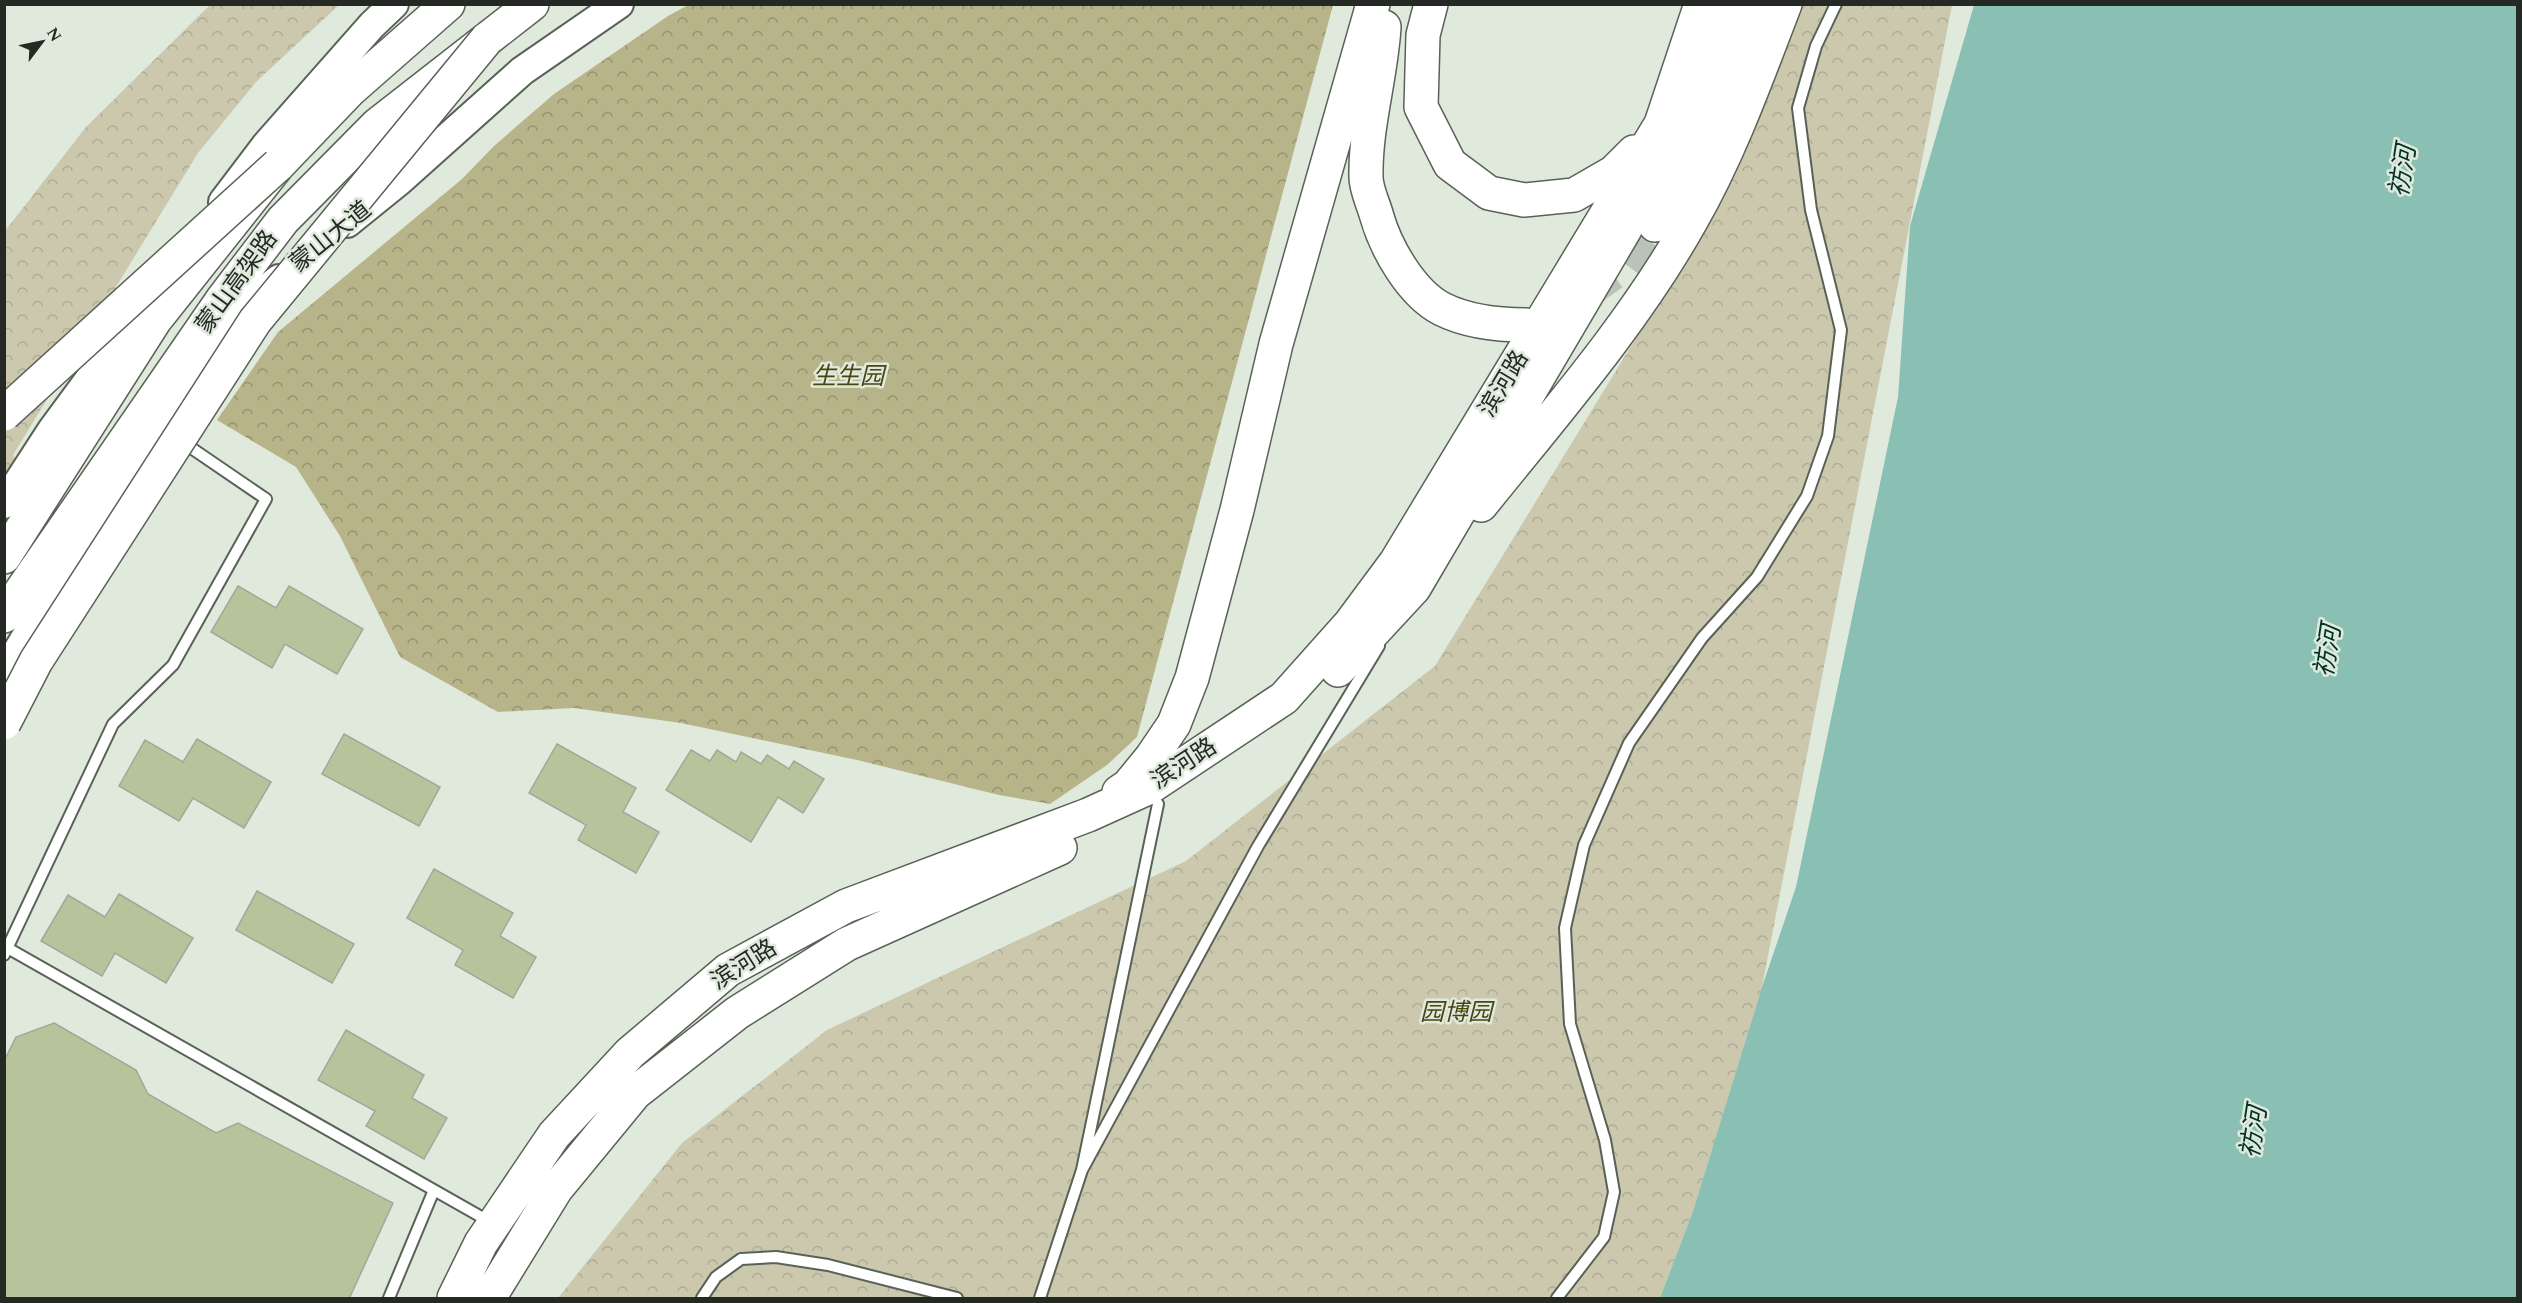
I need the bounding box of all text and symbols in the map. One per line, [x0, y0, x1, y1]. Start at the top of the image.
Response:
north arrow [12, 12, 72, 72]
text: N [40, 23, 68, 46]
water label: 祊河 [2379, 137, 2428, 200]
street label: 蒙山大道 [282, 193, 380, 281]
street label: 蒙山高架路 [187, 223, 287, 341]
street label: 滨河路 [1470, 344, 1538, 424]
park label: 生生园 [812, 359, 887, 395]
water label: 祊河 [2304, 617, 2353, 680]
street label: 滨河路 [1144, 729, 1224, 799]
street label: 滨河路 [704, 931, 784, 999]
park label: 园博园 [1420, 995, 1495, 1031]
water label: 祊河 [2230, 1098, 2279, 1161]

